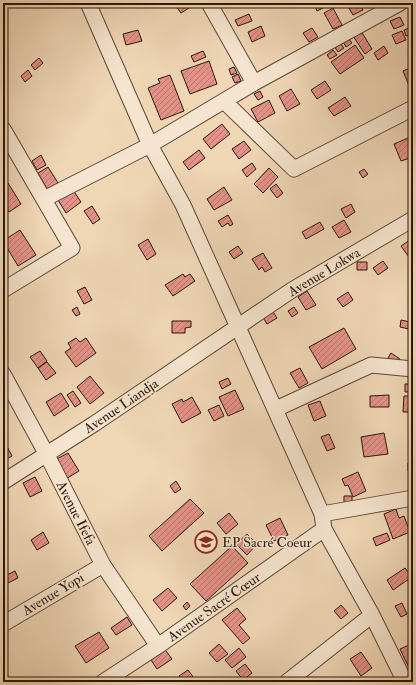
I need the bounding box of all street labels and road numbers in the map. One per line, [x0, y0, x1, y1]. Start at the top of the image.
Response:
street label: Avenue Lokwa [284, 244, 363, 301]
street label: Avenue Liandja [80, 375, 162, 438]
street label: Avenue Ifefa [52, 477, 100, 548]
street label: Avenue Sacré Cœur [163, 568, 264, 646]
street label: Avenue Yopi [18, 569, 88, 620]

